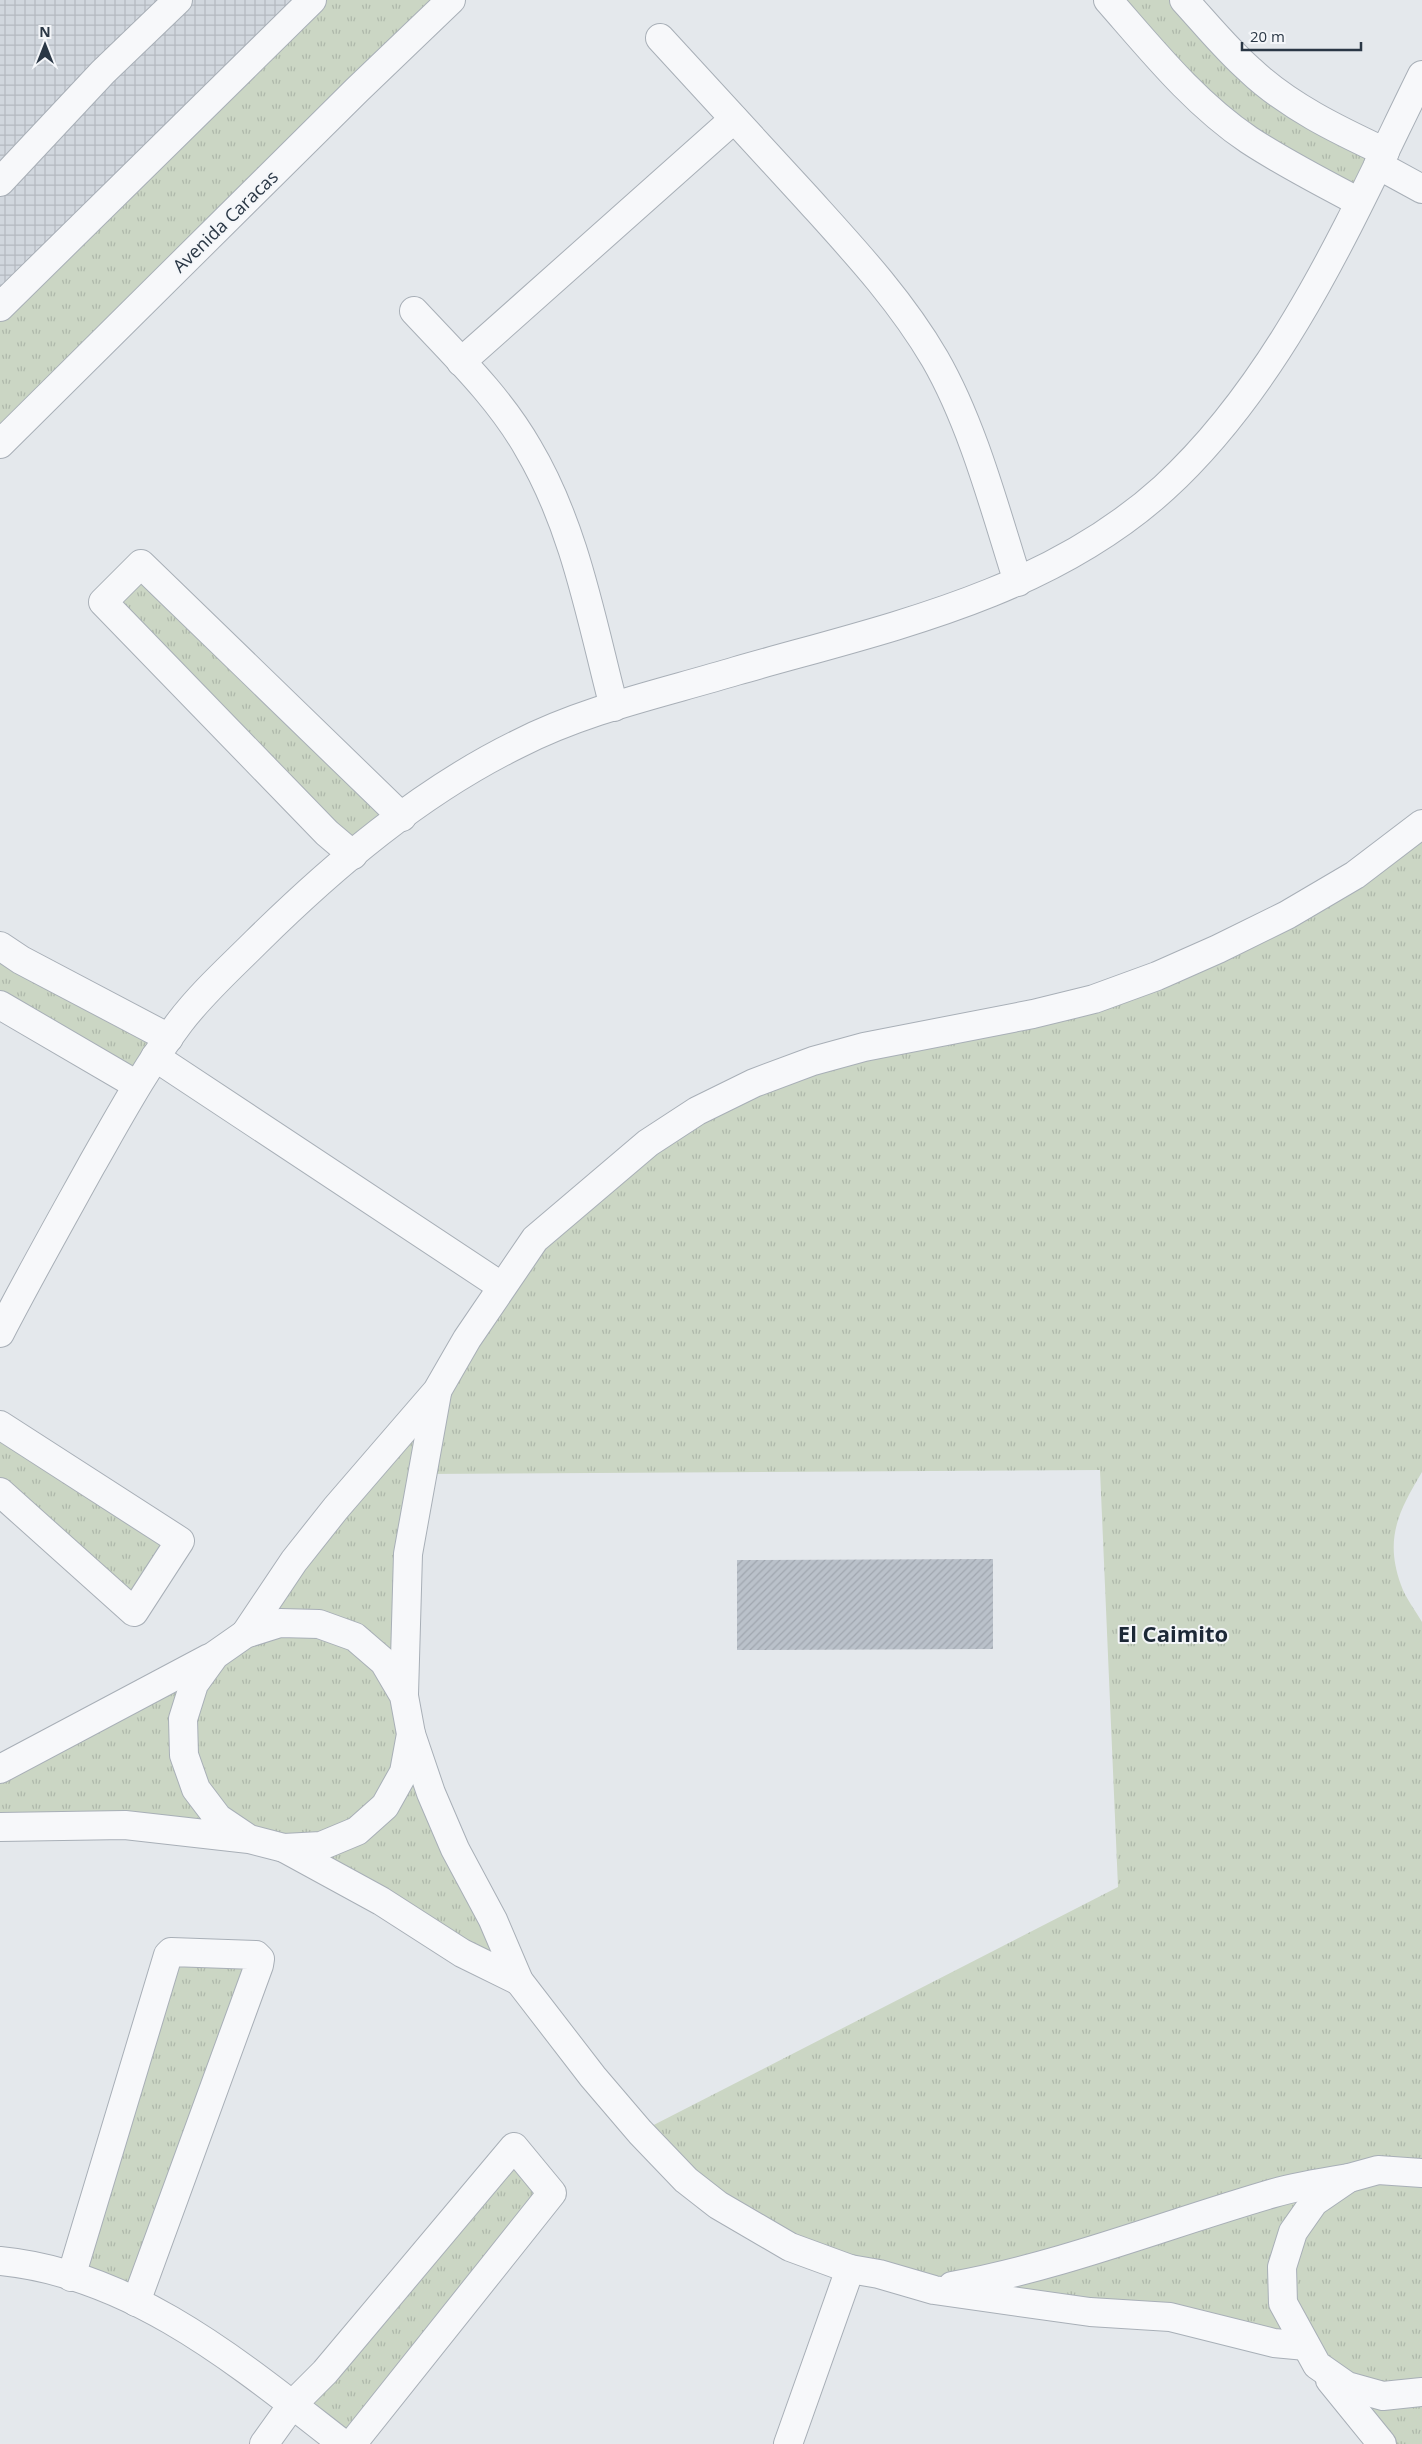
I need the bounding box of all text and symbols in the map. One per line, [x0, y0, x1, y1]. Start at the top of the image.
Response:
north arrow [20, 20, 70, 70]
scale bar [1242, 20, 1361, 52]
text: N [39, 22, 51, 41]
text: 20 m [1250, 26, 1285, 46]
street label: Avenida Caracas [167, 165, 283, 277]
district label: El Caimito [1118, 1618, 1228, 1648]

